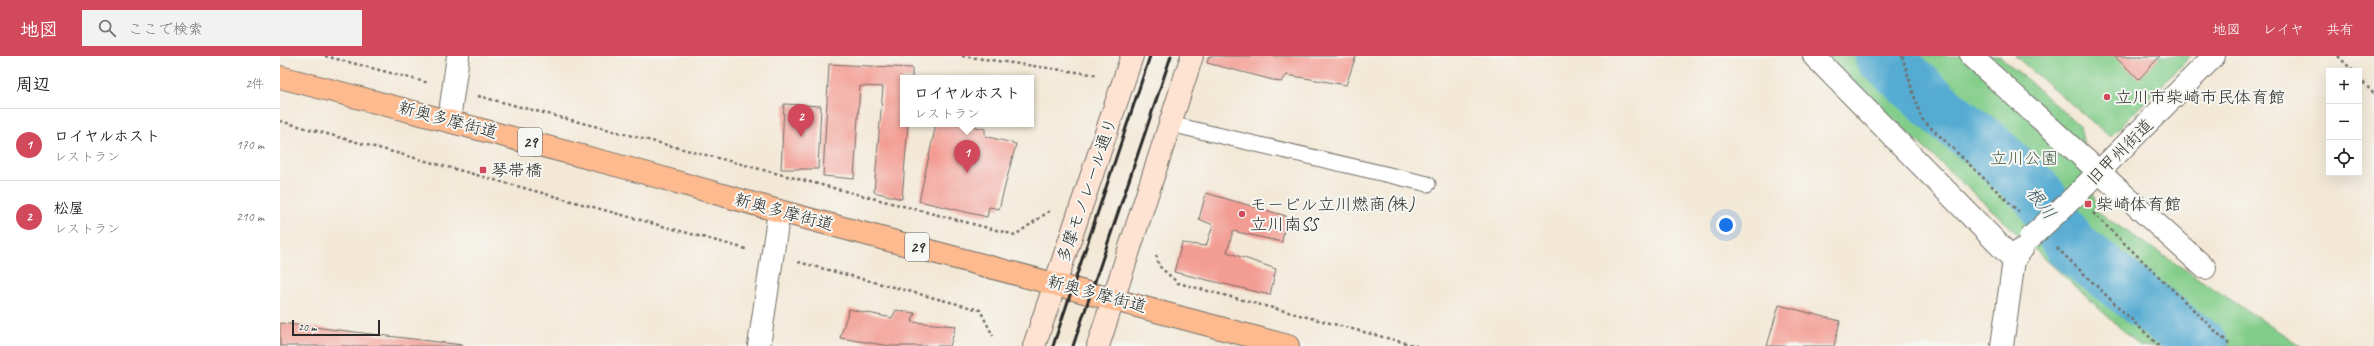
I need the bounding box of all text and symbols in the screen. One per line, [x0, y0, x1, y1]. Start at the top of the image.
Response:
search box [82, 10, 362, 46]
icon: search [96, 17, 118, 39]
text: 地図 [20, 18, 58, 42]
text: ここで検索 [128, 20, 203, 39]
text: 地図 [2213, 21, 2241, 38]
text: レイヤ [2263, 21, 2304, 38]
text: 共有 [2326, 21, 2354, 38]
map controls [2326, 68, 2362, 176]
button: + [2326, 68, 2362, 104]
text: 周辺 [16, 74, 50, 95]
popup [900, 75, 1034, 127]
text: 2件 [245, 76, 264, 92]
text: ロイヤルホスト [914, 84, 1020, 103]
place label: 立川市柴崎市民体育館 [2115, 87, 2285, 108]
marker: 立川市柴崎市民体育館 [2102, 92, 2112, 102]
street label: 新奥多摩街道 [396, 97, 500, 143]
pin: 2 [788, 104, 814, 137]
button: − [2326, 104, 2362, 140]
text: レストラン [914, 106, 980, 122]
street label: 多摩モノレール通り [1052, 115, 1122, 265]
street label: 旧甲州街道 [2083, 115, 2157, 189]
text: ロイヤルホスト [54, 127, 160, 146]
road number: 29 [518, 128, 542, 156]
text: 1 [26, 137, 32, 153]
text: 170 m [236, 137, 264, 153]
pin: 1 [954, 140, 980, 173]
button: locate [2326, 140, 2362, 176]
park label: 立川公園 [1990, 148, 2058, 169]
text: レストラン [54, 149, 120, 165]
place label: 琴帯橋 [491, 160, 542, 181]
marker: 琴帯橋 [478, 165, 488, 175]
water label: 根川 [2021, 182, 2061, 224]
street label: 新奥多摩街道 [732, 189, 836, 235]
place label: モービル立川燃商(株) 立川南SS [1250, 194, 1415, 235]
place label: 柴崎体育館 [2096, 194, 2181, 215]
text: 松屋 [54, 199, 84, 218]
marker: 柴崎体育館 [2083, 199, 2093, 209]
text: 2 [26, 209, 32, 225]
text: 210 m [236, 209, 264, 225]
marker: モービル立川燃商(株) 立川南SS [1237, 209, 1247, 219]
your location [1716, 215, 1736, 235]
text: レストラン [54, 221, 120, 237]
road number: 29 [905, 233, 929, 261]
street label: 新奥多摩街道 [1045, 271, 1149, 317]
scale bar [292, 318, 380, 337]
text: 20 m [298, 320, 317, 334]

